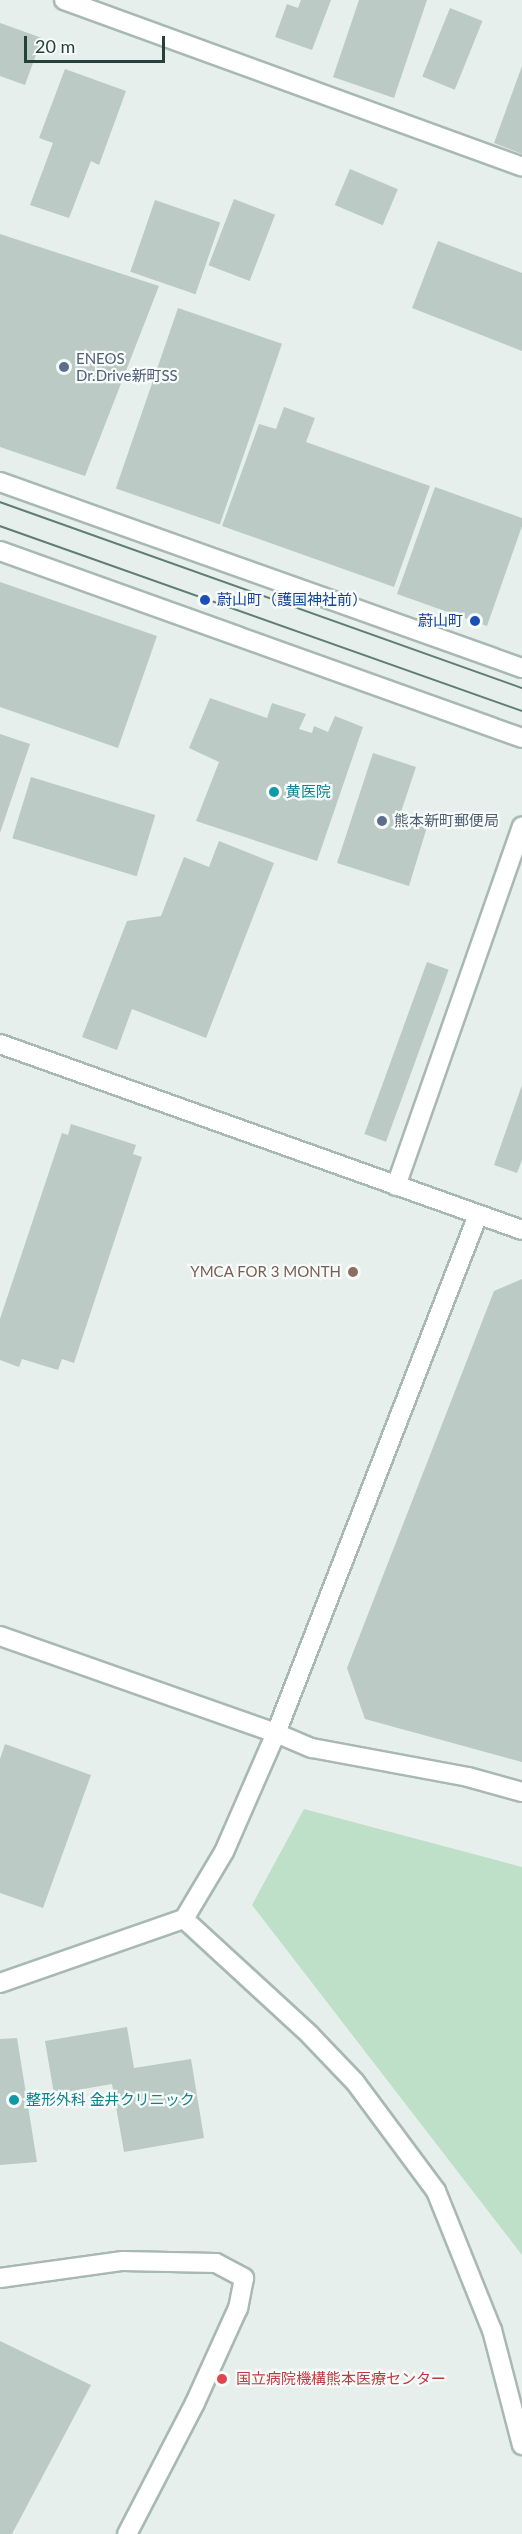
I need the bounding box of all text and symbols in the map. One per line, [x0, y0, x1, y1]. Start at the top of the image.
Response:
scale bar [27, 24, 168, 62]
text: 20 m [35, 35, 75, 57]
place label: ENEOS Dr.Drive新町SS [76, 349, 178, 384]
marker: ENEOS Dr.Drive新町SS [57, 360, 71, 374]
place label: 蔚山町（護国神社前） [217, 591, 367, 609]
marker: 蔚山町（護国神社前） [198, 593, 212, 607]
place label: 蔚山町 [418, 612, 463, 630]
marker: 蔚山町 [468, 614, 482, 628]
place label: 黄医院 [286, 783, 331, 801]
marker: 黄医院 [267, 785, 281, 799]
place label: 熊本新町郵便局 [394, 812, 499, 830]
marker: 熊本新町郵便局 [375, 814, 389, 828]
place label: YMCA FOR 3 MONTH [190, 1263, 341, 1281]
marker: YMCA FOR 3 MONTH [346, 1265, 360, 1279]
place label: 整形外科 金井クリニック [26, 2091, 195, 2109]
marker: 整形外科 金井クリニック [7, 2093, 21, 2107]
marker: 国立病院機構熊本医療センター [213, 2370, 231, 2388]
place label: 国立病院機構熊本医療センター [236, 2370, 446, 2388]

